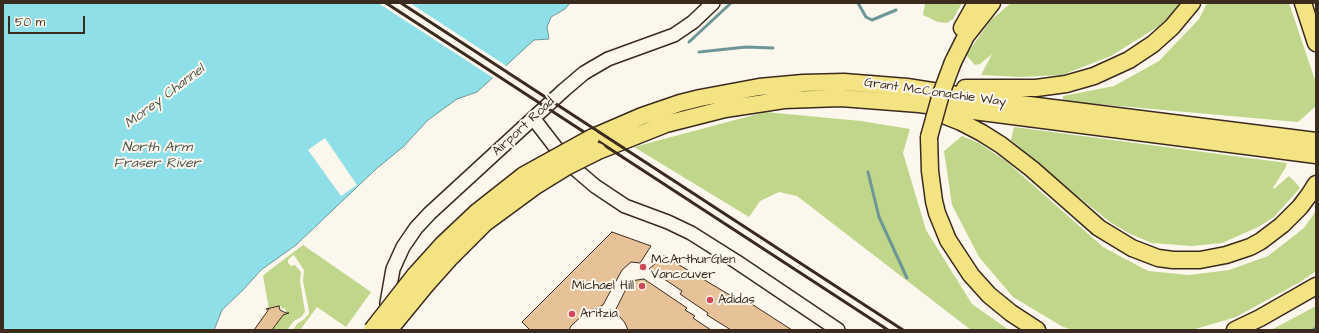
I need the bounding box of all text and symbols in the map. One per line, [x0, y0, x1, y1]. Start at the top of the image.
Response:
scale bar [10, 8, 87, 34]
text: 50 m [15, 14, 45, 31]
water label: Morey Channel [122, 61, 208, 133]
street label: Grant McConachie Way [863, 75, 1007, 111]
street label: Airport Road [490, 94, 558, 160]
water label: North Arm Fraser River [113, 140, 201, 172]
place label: McArthurGlen Vancouver [651, 252, 736, 283]
marker: McArthurGlen Vancouver [638, 262, 648, 272]
place label: Michael Hill [572, 278, 634, 294]
marker: Michael Hill [637, 281, 647, 291]
place label: Adidas [718, 292, 755, 308]
marker: Adidas [705, 295, 715, 305]
place label: Aritzia [580, 306, 618, 322]
marker: Aritzia [567, 309, 577, 319]

